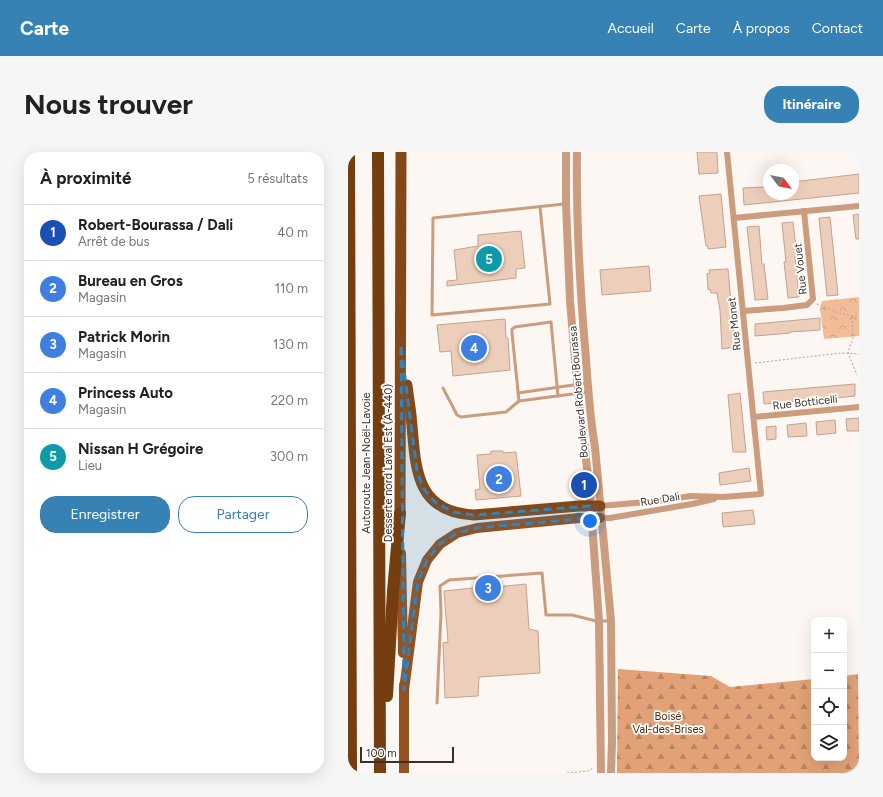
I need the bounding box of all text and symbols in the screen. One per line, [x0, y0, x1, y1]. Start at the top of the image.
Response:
text: Carte [20, 17, 69, 40]
text: Accueil [608, 20, 654, 37]
text: Carte [676, 20, 711, 37]
text: À propos [733, 20, 790, 37]
text: Contact [812, 20, 863, 37]
button: Itinéraire [764, 86, 859, 123]
text: Nous trouver [24, 87, 193, 121]
north arrow [763, 164, 799, 200]
text: À proximité [40, 168, 131, 188]
text: 5 résultats [247, 171, 308, 186]
text: Robert-Bourassa / Dali [78, 216, 233, 234]
text: 1 [50, 225, 56, 240]
text: 40 m [277, 225, 308, 240]
text: Arrêt de bus [78, 234, 150, 249]
street label: Rue Vouet [791, 243, 810, 295]
pin: 5 [476, 244, 502, 274]
text: Bureau en Gros [78, 272, 183, 290]
text: 2 [49, 281, 57, 296]
text: 110 m [275, 281, 308, 296]
text: Magasin [78, 290, 126, 305]
street label: Rue Monet [725, 297, 744, 351]
street label: Boulevard Robert Bourassa [566, 325, 591, 458]
text: Patrick Morin [78, 328, 170, 346]
pin: 4 [461, 333, 487, 363]
text: 3 [49, 337, 57, 352]
text: 130 m [273, 337, 308, 352]
text: Magasin [78, 346, 126, 361]
text: Princess Auto [78, 384, 173, 402]
street label: Desserte nord Laval Est (A-440) [382, 384, 395, 542]
text: 4 [49, 393, 57, 408]
text: 220 m [271, 393, 308, 408]
street label: Autoroute Jean-Noël-Lavoie [360, 393, 373, 533]
street label: Rue Botticelli [772, 393, 838, 412]
text: Magasin [78, 402, 126, 417]
text: Nissan H Grégoire [78, 440, 203, 458]
text: 5 [49, 449, 57, 464]
text: 300 m [270, 449, 308, 464]
text: Lieu [78, 458, 102, 473]
pin: 2 [486, 464, 512, 494]
pin: 1 [571, 470, 597, 500]
street label: Rue Dali [639, 490, 681, 509]
button: Enregistrer [40, 496, 170, 533]
button: Partager [178, 496, 308, 533]
your location [580, 511, 600, 531]
pin: 3 [475, 573, 501, 603]
map controls [811, 617, 847, 761]
button: + [811, 617, 847, 653]
button: − [811, 653, 847, 689]
button: locate [811, 689, 847, 725]
park label: Boisé Val-des-Brises [632, 710, 704, 736]
button: layers [811, 725, 847, 761]
scale bar [360, 745, 454, 764]
text: 100 m [366, 747, 397, 760]

